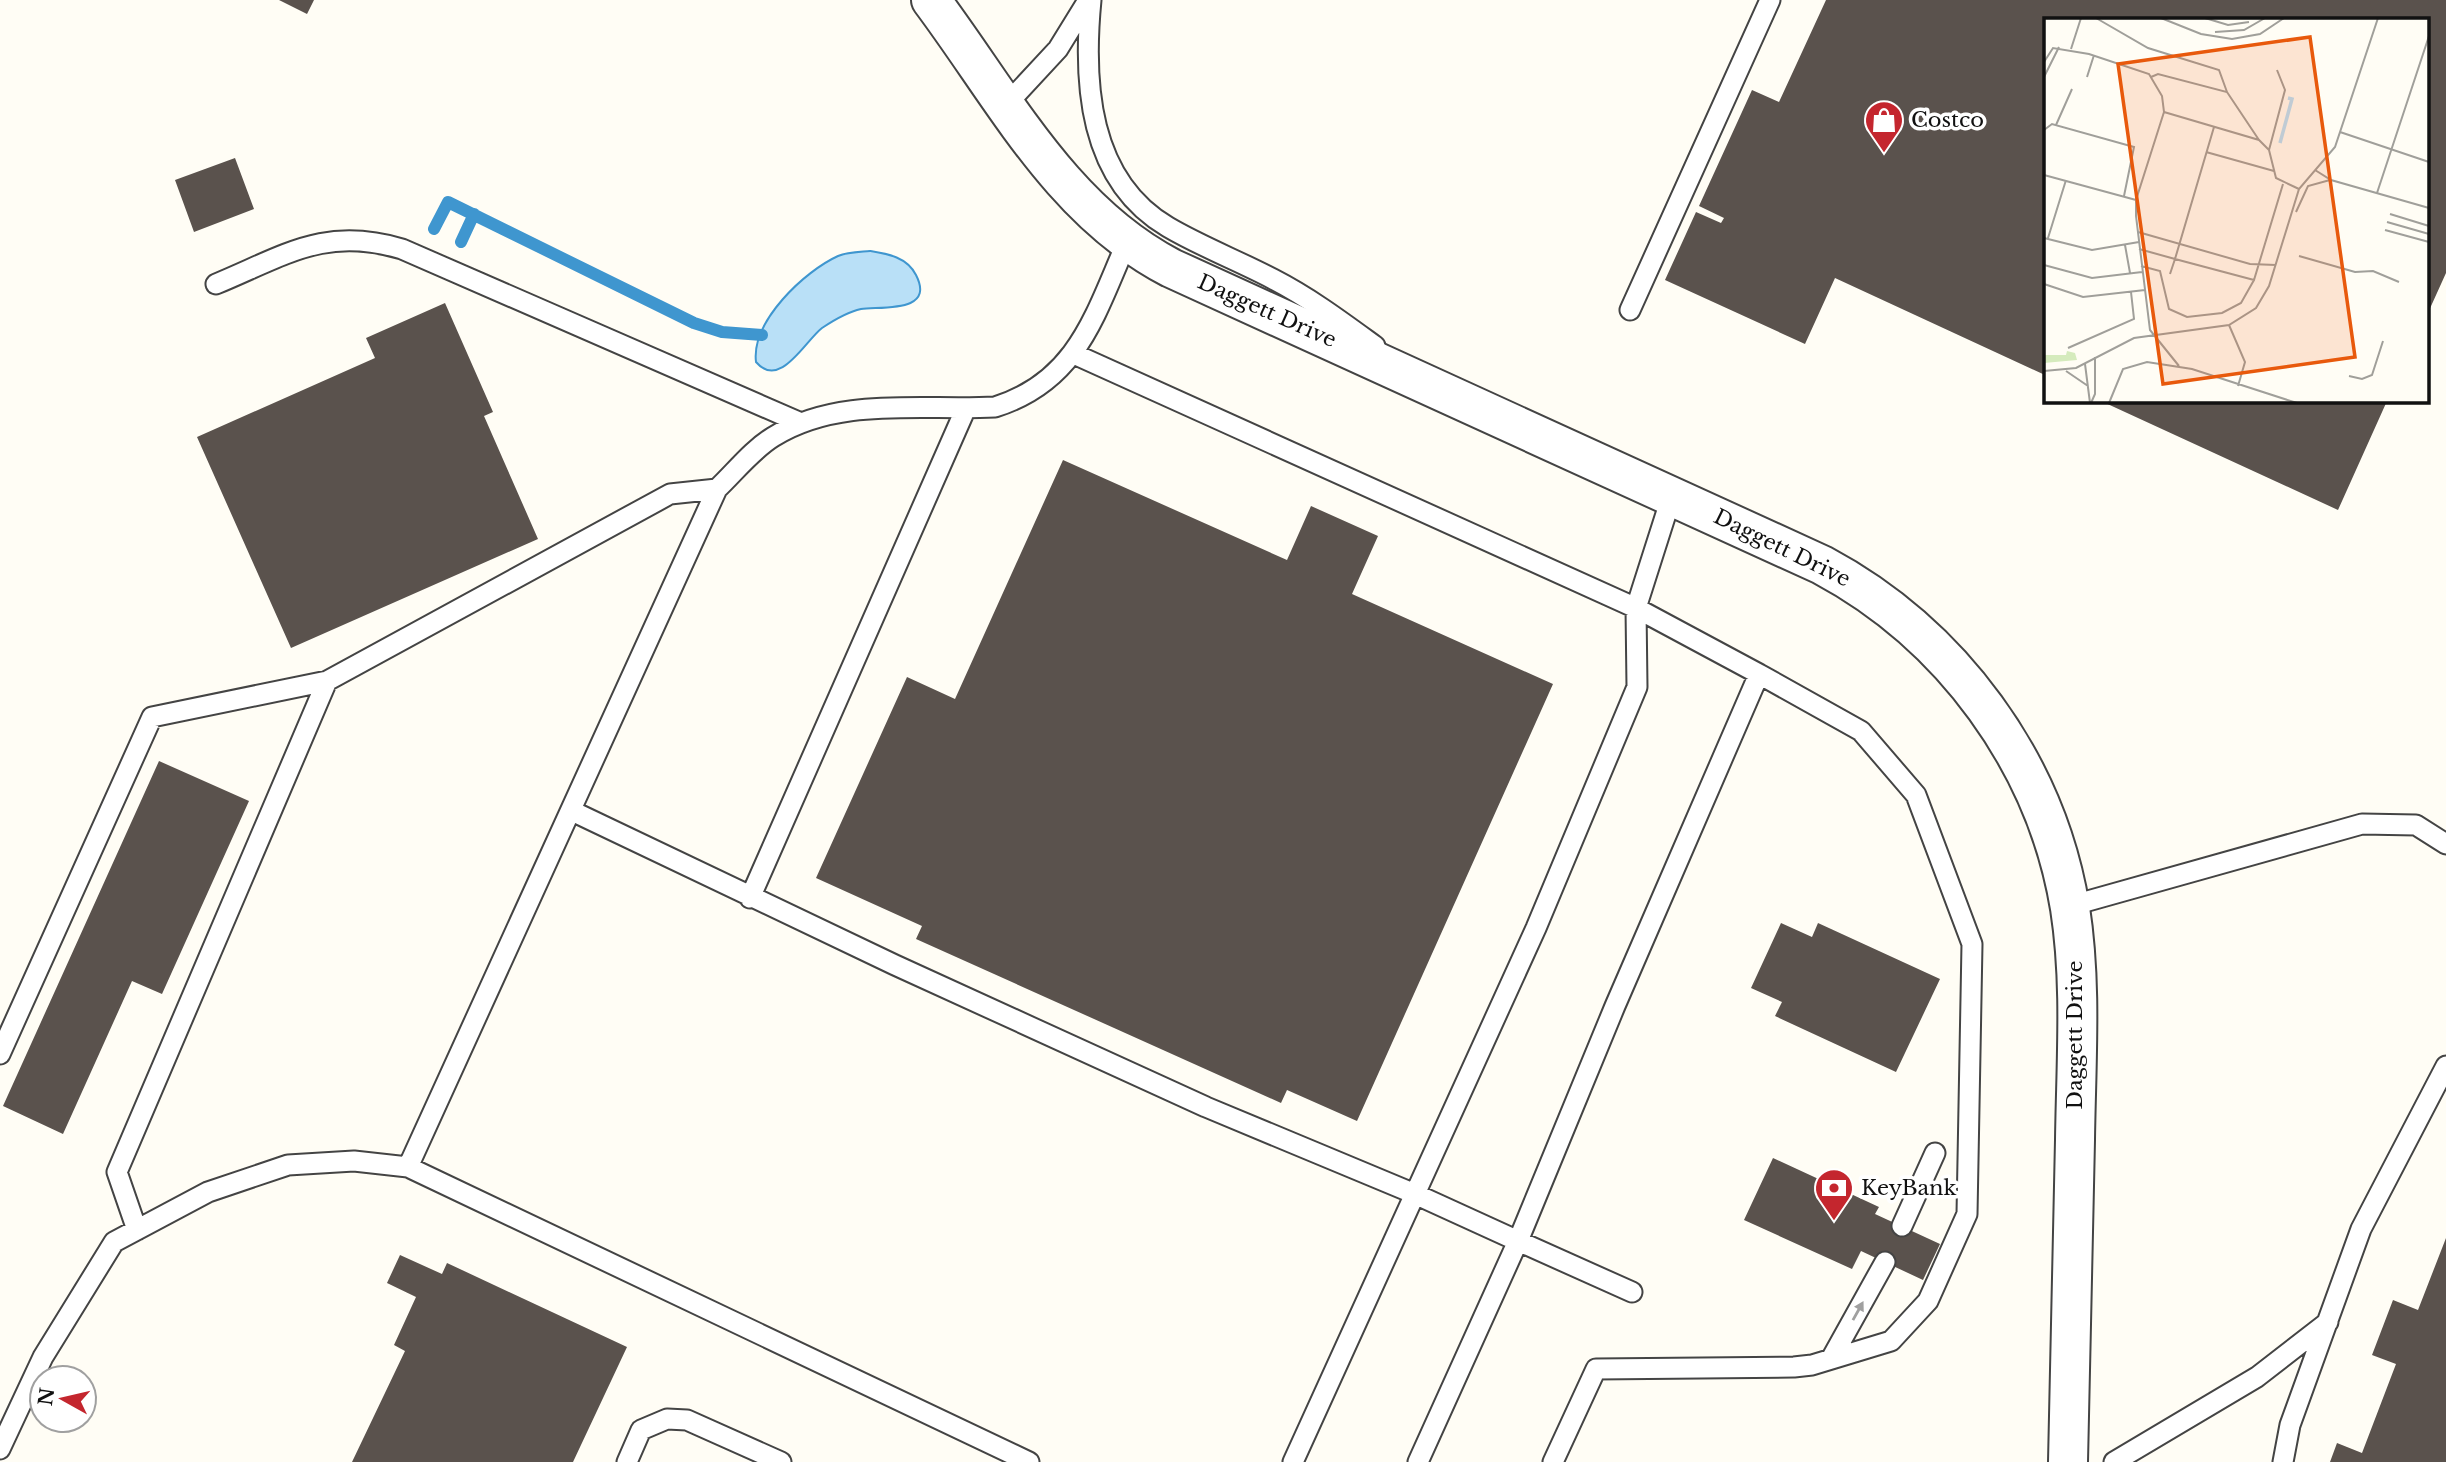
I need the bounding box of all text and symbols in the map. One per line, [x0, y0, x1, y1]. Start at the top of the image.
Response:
inset map [2044, 18, 2428, 402]
shop icon: Costco [1863, 99, 1905, 154]
place label: Costco [1911, 107, 1984, 133]
street label: Daggett Drive [1194, 269, 1340, 353]
street label: Daggett Drive [1709, 504, 1855, 592]
street label: Daggett Drive [2062, 960, 2088, 1110]
bank icon: KeyBank [1813, 1167, 1855, 1222]
place label: KeyBank [1861, 1175, 1957, 1201]
one-way arrow [1852, 1301, 1864, 1320]
north arrow [28, 1364, 98, 1434]
text: N [34, 1386, 59, 1407]

